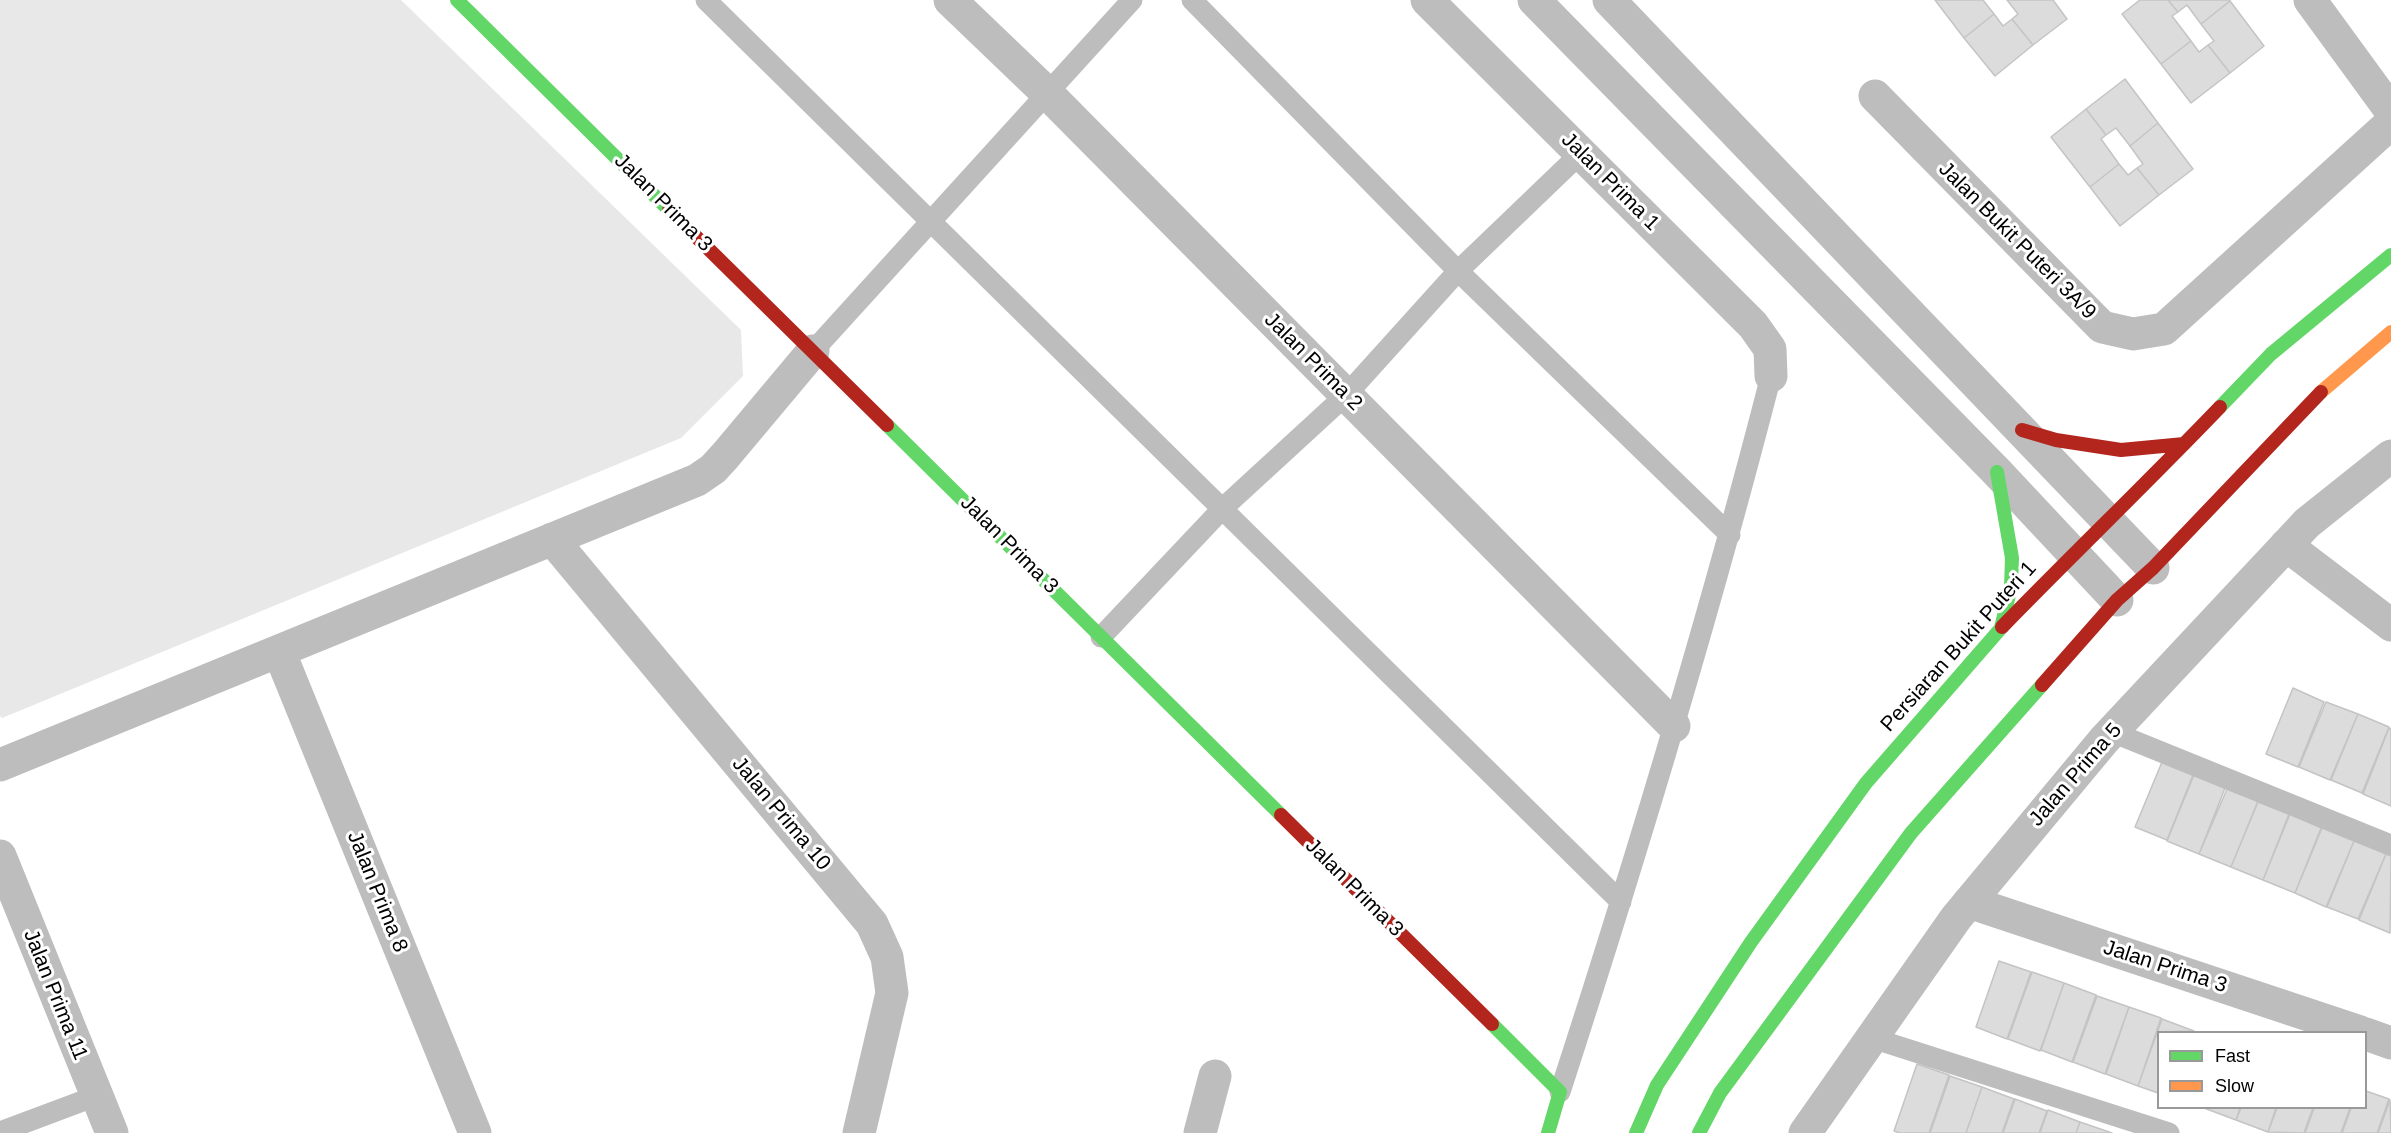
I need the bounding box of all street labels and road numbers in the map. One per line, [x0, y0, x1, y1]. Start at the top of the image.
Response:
street label: Jalan Prima 1 [1556, 128, 1664, 236]
street label: Jalan Prima 3 [609, 149, 717, 257]
street label: Jalan Bukit Puteri 3A/9 [1933, 157, 2101, 325]
street label: Jalan Prima 2 [1259, 308, 1367, 416]
street label: Jalan Prima 3 [955, 491, 1063, 599]
street label: Persiaran Bukit Puteri 1 [1876, 557, 2042, 737]
street label: Jalan Prima 5 [2024, 718, 2128, 832]
street label: Jalan Prima 10 [726, 752, 836, 876]
street label: Jalan Prima 8 [341, 828, 413, 956]
street label: Jalan Prima 3 [1300, 834, 1408, 942]
street label: Jalan Prima 11 [17, 926, 93, 1064]
street label: Jalan Prima 3 [2100, 935, 2230, 999]

